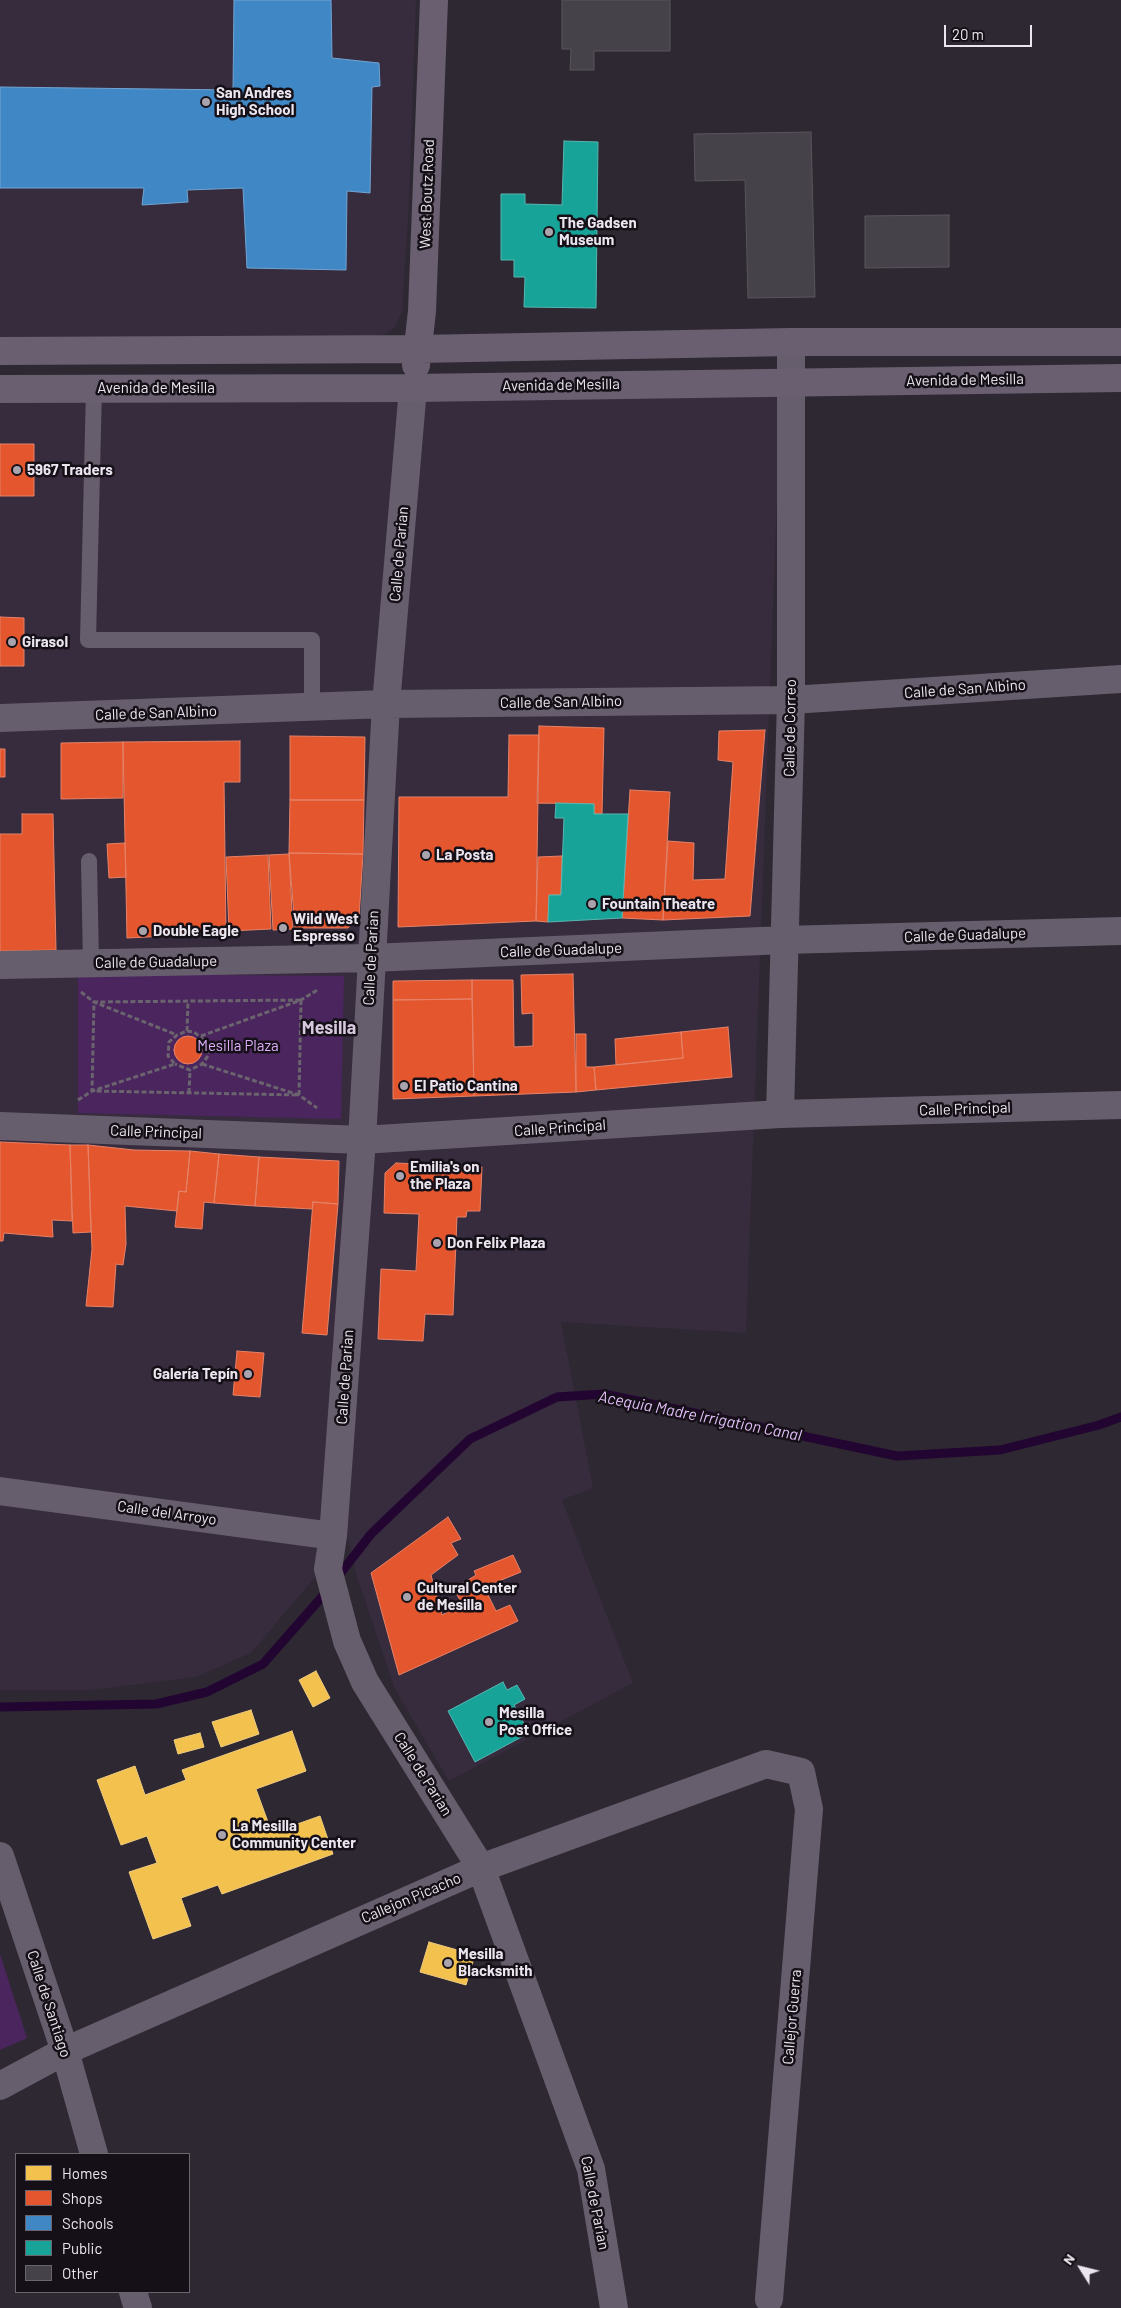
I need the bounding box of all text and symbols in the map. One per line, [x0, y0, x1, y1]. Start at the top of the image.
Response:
scale bar [946, 15, 1034, 47]
text: 20 m [952, 25, 984, 43]
place label: San Andres High School [216, 84, 294, 119]
marker: San Andres High School [200, 96, 212, 108]
street label: West Boutz Road [416, 139, 438, 249]
place label: The Gadsen Museum [559, 214, 637, 249]
marker: The Gadsen Museum [543, 226, 555, 238]
street label: Avenida de Mesilla [906, 370, 1024, 390]
street label: Avenida de Mesilla [502, 375, 620, 395]
street label: Avenida de Mesilla [97, 379, 215, 397]
place label: 5967 Traders [27, 461, 113, 479]
marker: 5967 Traders [11, 464, 23, 476]
street label: Calle de Parian [386, 506, 412, 602]
place label: Girasol [22, 633, 68, 651]
marker: Girasol [6, 636, 18, 648]
street label: Calle de San Albino [904, 676, 1026, 702]
street label: Calle de Correo [780, 679, 800, 777]
street label: Calle de San Albino [500, 692, 622, 712]
street label: Calle de San Albino [95, 702, 217, 724]
place label: La Posta [436, 846, 494, 864]
marker: La Posta [420, 849, 432, 861]
place label: Fountain Theatre [602, 895, 715, 913]
marker: Fountain Theatre [586, 898, 598, 910]
place label: Wild West Espresso [293, 910, 359, 945]
street label: Calle de Parian [360, 910, 382, 1006]
place label: Double Eagle [153, 922, 239, 940]
marker: Wild West Espresso [277, 922, 289, 934]
street label: Calle de Guadalupe [904, 924, 1026, 946]
marker: Double Eagle [137, 925, 149, 937]
street label: Calle de Guadalupe [500, 939, 622, 961]
street label: Calle de Guadalupe [95, 952, 217, 972]
district label: Mesilla [302, 1017, 356, 1039]
park label: Mesilla Plaza [197, 1037, 279, 1055]
place label: El Patio Cantina [414, 1077, 518, 1095]
marker: El Patio Cantina [398, 1080, 410, 1092]
street label: Calle Principal [919, 1098, 1011, 1120]
street label: Calle Principal [514, 1116, 606, 1140]
street label: Calle Principal [110, 1121, 202, 1143]
place label: Emilia's on the Plaza [410, 1158, 479, 1193]
marker: Emilia's on the Plaza [394, 1170, 406, 1182]
place label: Don Felix Plaza [447, 1234, 545, 1252]
marker: Don Felix Plaza [431, 1237, 443, 1249]
street label: Calle de Parian [333, 1329, 357, 1425]
place label: Galería Tepín [153, 1365, 238, 1383]
marker: Galería Tepín [242, 1368, 254, 1380]
water label: Acequia Madre Irrigation Canal [597, 1387, 803, 1445]
street label: Calle del Arroyo [116, 1497, 218, 1529]
place label: Cultural Center de Mesilla [417, 1579, 517, 1614]
marker: Cultural Center de Mesilla [401, 1591, 413, 1603]
place label: Mesilla Post Office [499, 1704, 572, 1739]
marker: Mesilla Post Office [483, 1716, 495, 1728]
street label: Calle de Parian [390, 1729, 456, 1819]
place label: La Mesilla Community Center [232, 1817, 356, 1852]
marker: La Mesilla Community Center [216, 1829, 228, 1841]
street label: Callejon Picacho [358, 1869, 464, 1927]
place label: Mesilla Blacksmith [458, 1945, 533, 1980]
street label: Calle de Santiago [23, 1948, 75, 2060]
marker: Mesilla Blacksmith [442, 1957, 454, 1969]
street label: Callejor Guerra [779, 1969, 805, 2065]
legend [15, 2153, 190, 2293]
street label: Calle de Parian [577, 2155, 613, 2251]
text: Homes [62, 2164, 107, 2182]
text: Shops [62, 2189, 102, 2207]
text: Schools [62, 2214, 114, 2232]
text: Public [62, 2239, 102, 2257]
north arrow [1056, 2243, 1106, 2293]
text: N [1059, 2250, 1078, 2268]
text: Other [62, 2264, 98, 2282]

